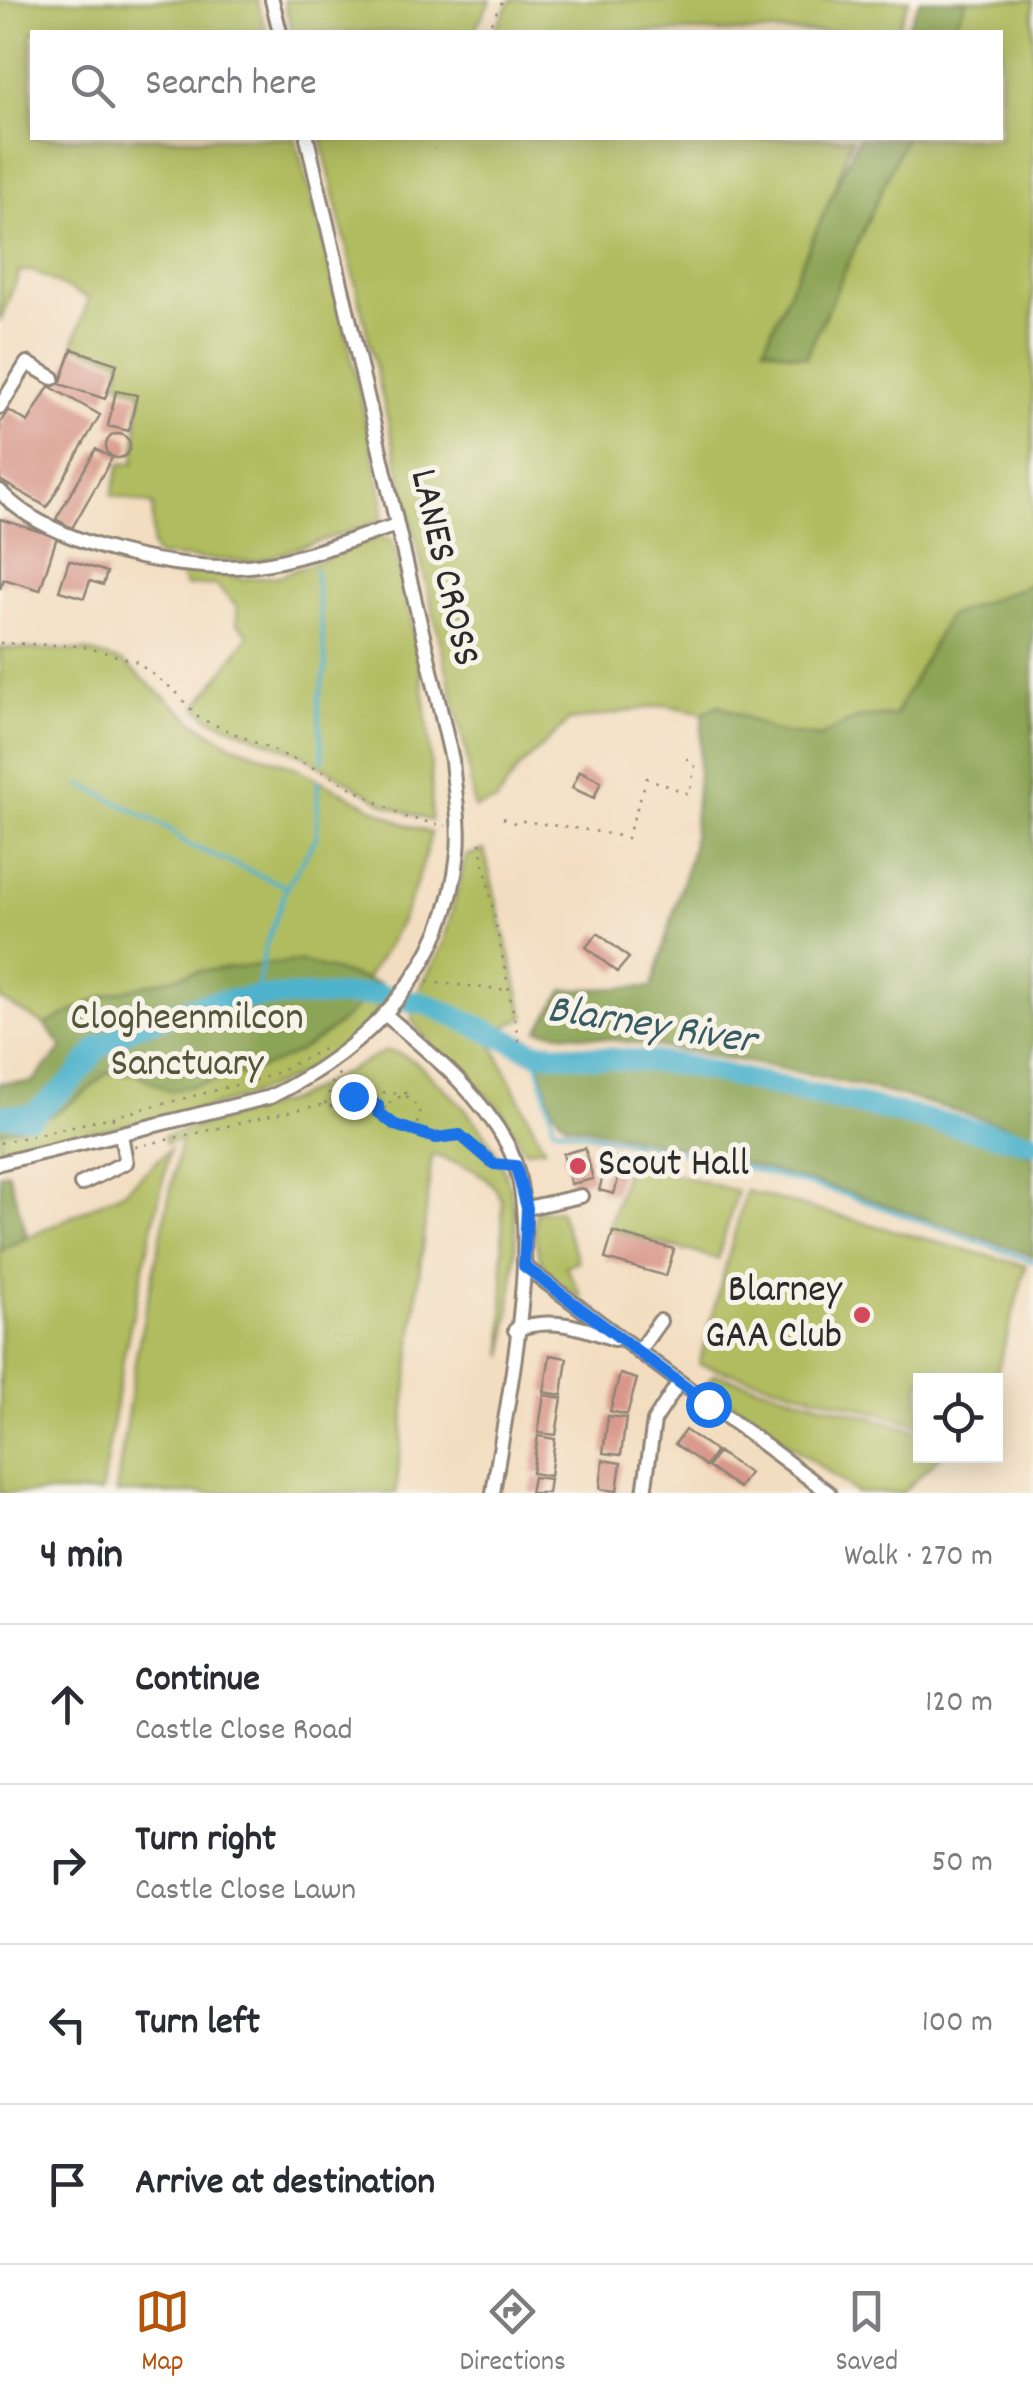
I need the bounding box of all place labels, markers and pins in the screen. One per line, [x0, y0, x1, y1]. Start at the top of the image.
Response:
place label: Scout Hall [598, 1138, 749, 1195]
marker: Scout Hall [567, 1155, 589, 1177]
place label: Blarney GAA Club [705, 1264, 843, 1367]
marker: Blarney GAA Club [851, 1304, 873, 1326]

